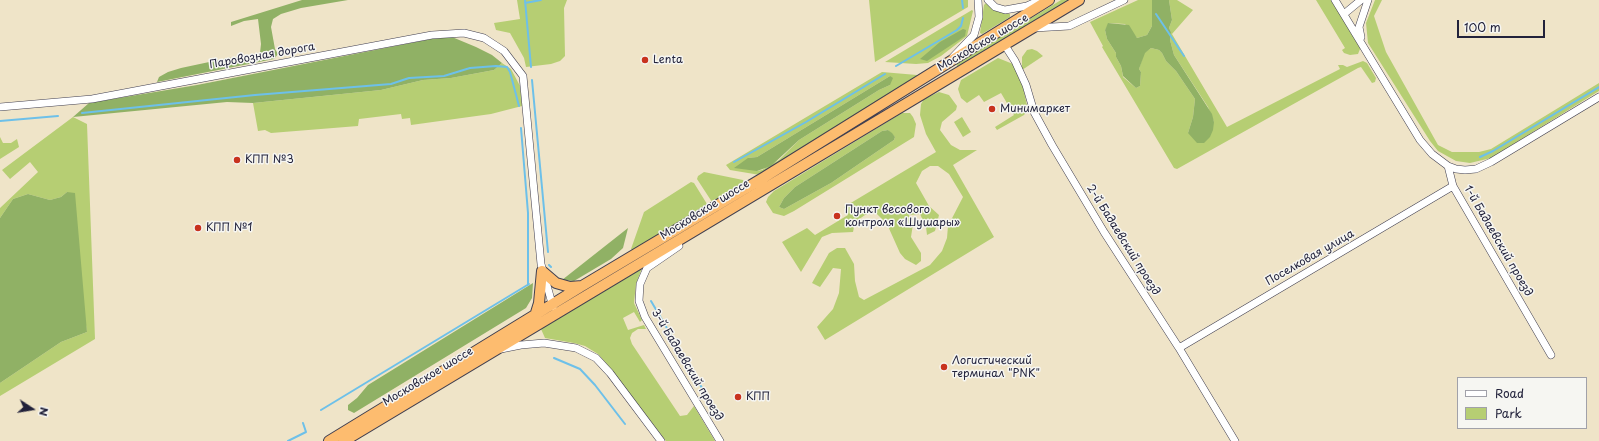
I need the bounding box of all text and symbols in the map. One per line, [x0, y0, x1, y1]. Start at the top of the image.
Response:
street label: Московское шоссе [935, 12, 1031, 74]
scale bar [1459, 12, 1547, 38]
text: 100 m [1464, 18, 1501, 36]
street label: Паровозная дорога [208, 40, 316, 72]
place label: Lenta [653, 53, 683, 67]
marker: Lenta [640, 55, 650, 65]
place label: Минимаркет [1000, 102, 1070, 116]
marker: Минимаркет [987, 104, 997, 114]
place label: КПП №3 [245, 153, 294, 167]
marker: КПП №3 [232, 155, 242, 165]
street label: Московское шоссе [658, 177, 752, 243]
street label: 2-й Бадаевский проезд [1083, 182, 1163, 298]
street label: 1-й Бадаевский проезд [1461, 183, 1535, 299]
place label: Пункт весового контроля «Шушары» [845, 203, 960, 229]
marker: Пункт весового контроля «Шушары» [832, 211, 842, 221]
place label: КПП №1 [206, 221, 252, 235]
marker: КПП №1 [193, 223, 203, 233]
street label: Поселковая улица [1263, 227, 1357, 289]
street label: 3-й Бадаевский проезд [648, 307, 726, 423]
street label: Московское шоссе [380, 345, 476, 409]
place label: Логистический терминал "PNK" [952, 354, 1040, 380]
marker: Логистический терминал "PNK" [939, 362, 949, 372]
legend [1457, 377, 1587, 429]
text: Road [1495, 384, 1524, 402]
north arrow [12, 389, 52, 429]
place label: КПП [746, 390, 770, 404]
marker: КПП [733, 392, 743, 402]
text: Park [1495, 404, 1522, 422]
text: N [35, 406, 53, 418]

